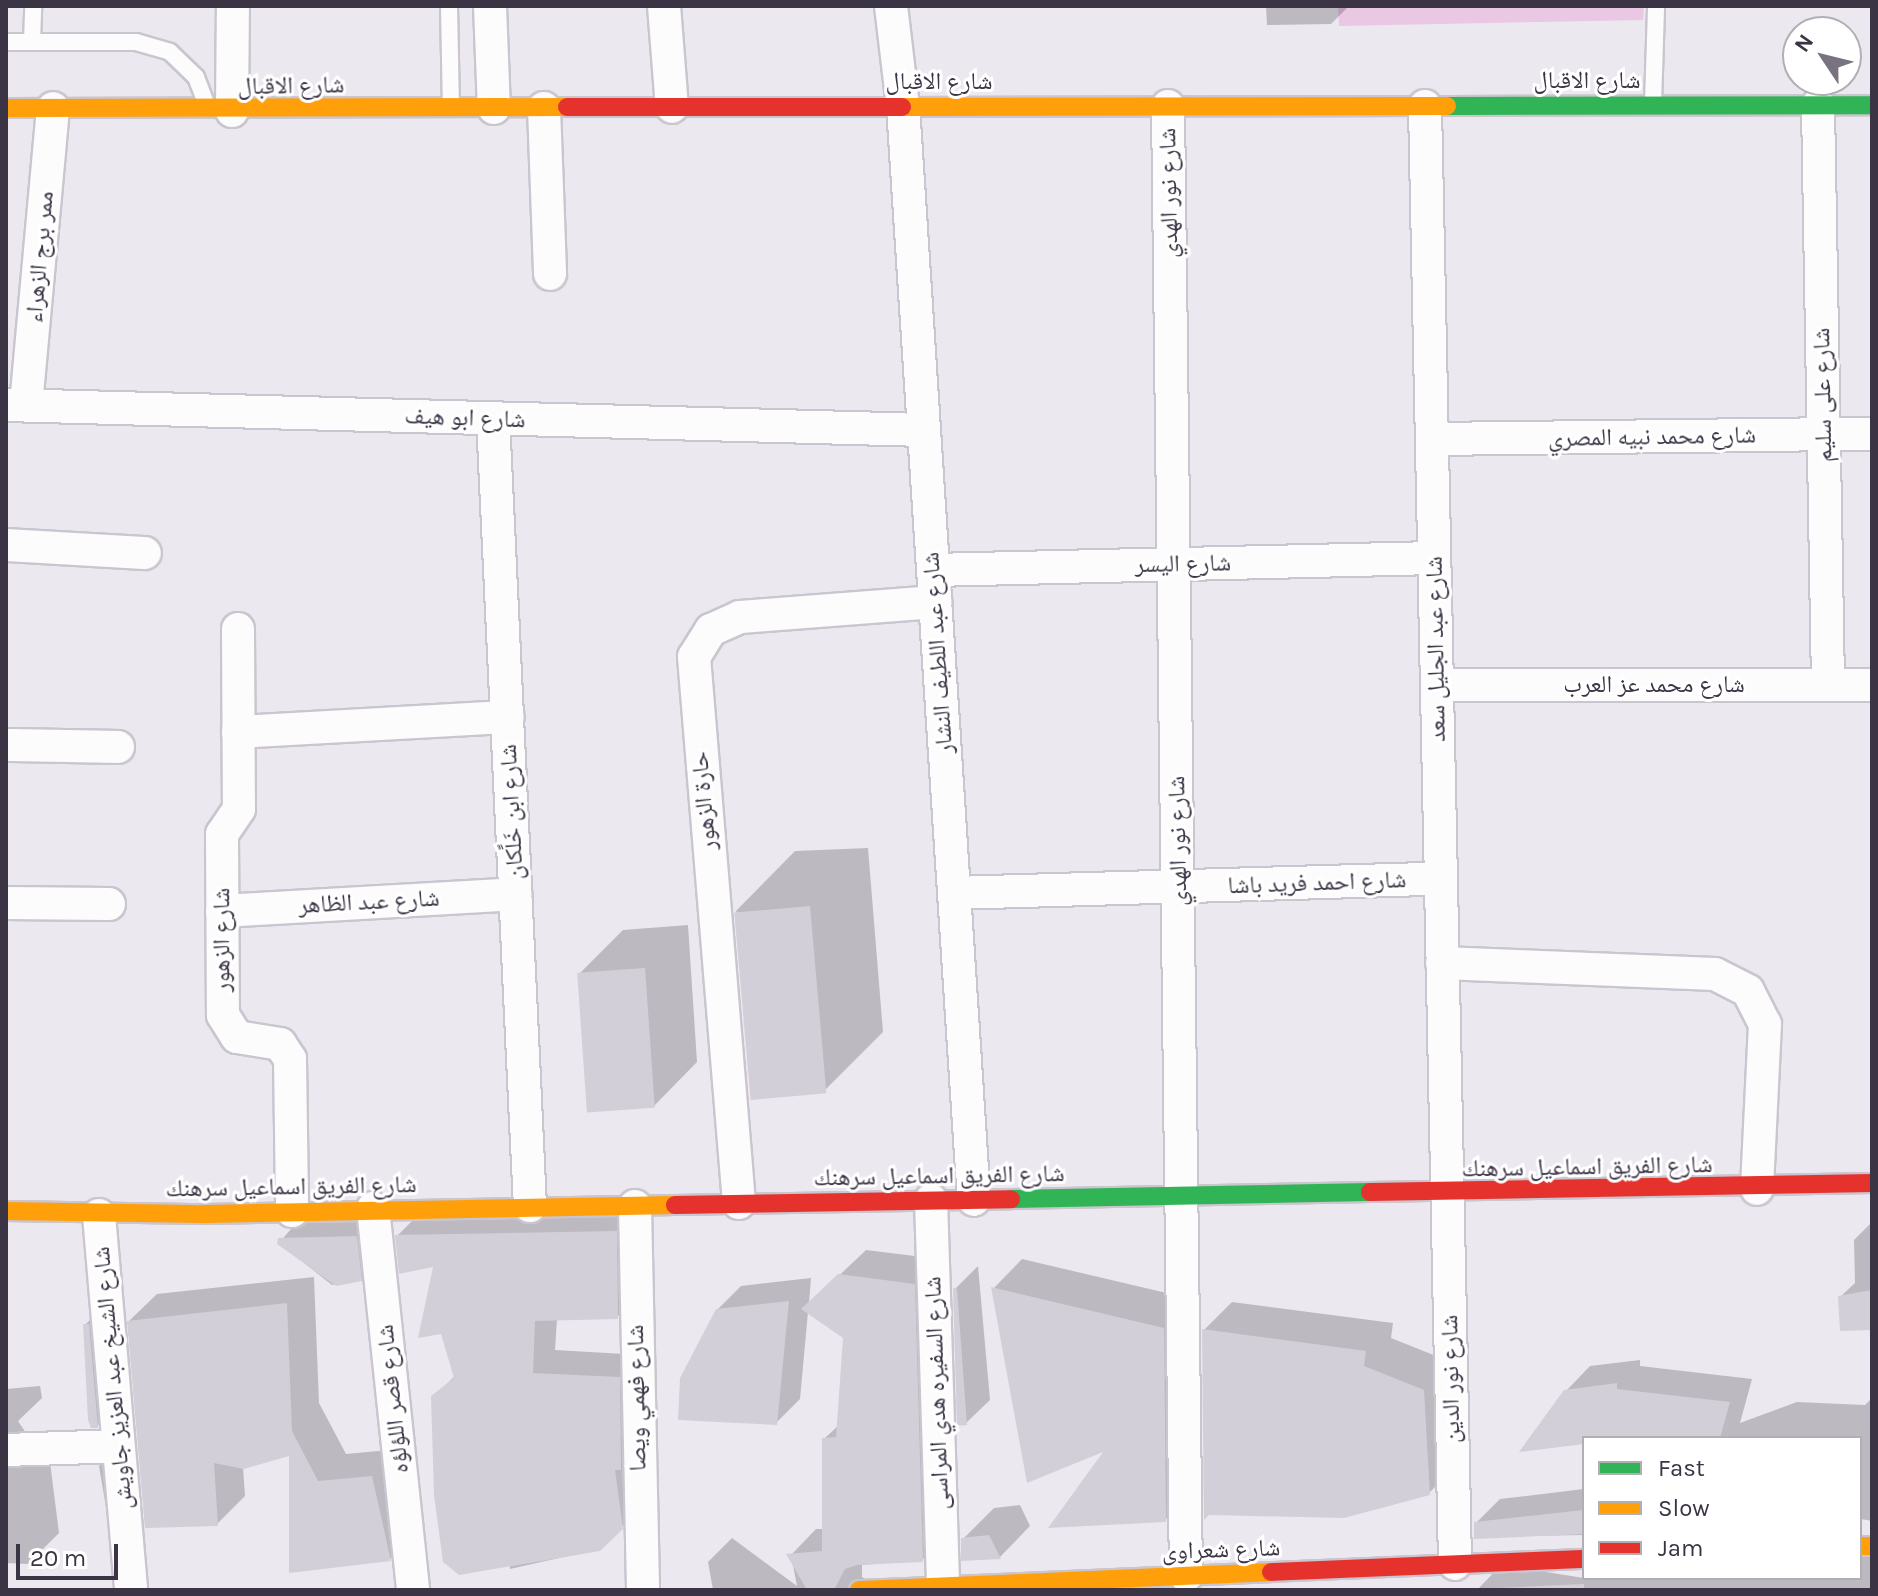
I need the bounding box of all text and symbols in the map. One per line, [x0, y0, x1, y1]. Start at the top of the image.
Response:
north arrow [1782, 16, 1862, 96]
text: N [1789, 29, 1819, 57]
street label: شارع الاقبال [1534, 67, 1640, 95]
street label: شارع الاقبال [886, 68, 992, 96]
street label: شارع الاقبال [237, 71, 345, 101]
street label: شارع نور الهدي [1153, 128, 1185, 258]
street label: ممر برج الزهراء [20, 190, 60, 324]
street label: شارع على سليم [1807, 328, 1839, 462]
street label: شارع ابو هيف [404, 401, 526, 435]
street label: شارع محمد نبيه المصري [1548, 421, 1756, 453]
street label: شارع اليسر [1135, 549, 1231, 579]
street label: شارع عبد اللطيف النشار [917, 551, 959, 755]
street label: شارع عبد الجليل سعد [1420, 556, 1452, 742]
street label: شارع محمد عز العرب [1563, 671, 1745, 699]
street label: شارع ابن خَلِّكان [494, 744, 530, 880]
street label: حارة الزهور [685, 750, 723, 852]
street label: شارع نور الهدي [1162, 776, 1194, 906]
street label: شارع احمد فريد باشا [1227, 865, 1407, 901]
street label: شارع عبد الظاهر [298, 884, 440, 920]
street label: شارع الزهور [208, 888, 236, 992]
street label: شارع الفريق اسماعيل سرهنك [1461, 1150, 1713, 1184]
street label: شارع الفريق اسماعيل سرهنك [813, 1159, 1065, 1193]
street label: شارع الفريق اسماعيل سرهنك [165, 1170, 417, 1204]
street label: شارع الشيخ عبد العزيز جاويش [87, 1245, 139, 1511]
street label: شارع السفيره هدي المراسى [919, 1276, 955, 1510]
street label: شارع نور الدين [1435, 1314, 1467, 1444]
street label: شارع قصر اللؤلؤه [371, 1323, 415, 1475]
street label: شارع فهمي ويصا [621, 1324, 653, 1472]
legend [1582, 1436, 1862, 1580]
text: Fast [1658, 1454, 1705, 1482]
text: Slow [1658, 1494, 1710, 1522]
scale bar [20, 1528, 122, 1578]
street label: شارع شعراوى [1161, 1534, 1281, 1566]
text: Jam [1658, 1534, 1703, 1562]
text: 20 m [30, 1544, 86, 1572]

